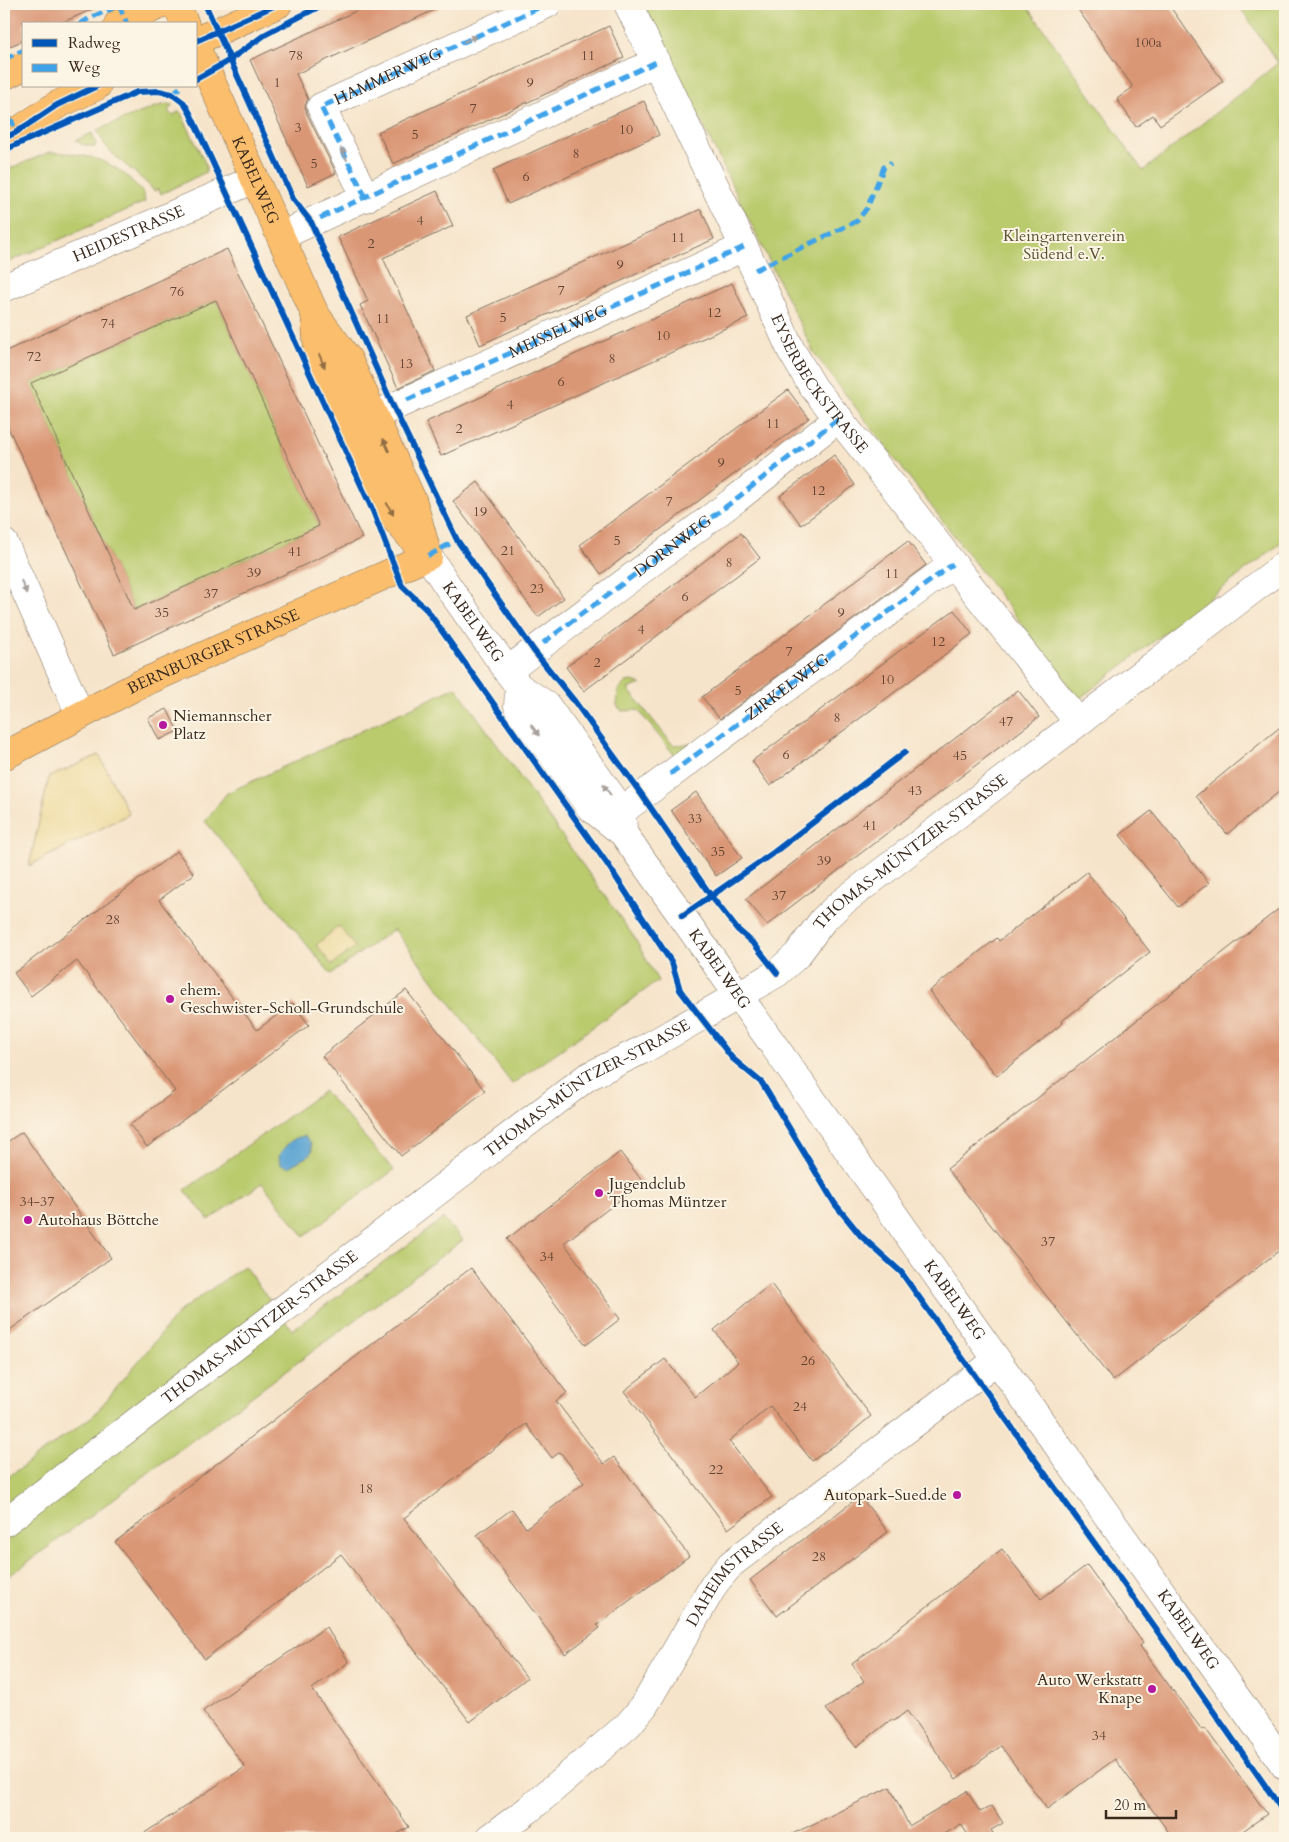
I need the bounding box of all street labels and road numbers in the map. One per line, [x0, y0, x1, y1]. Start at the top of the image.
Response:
street label: HAMMERWEG [330, 42, 446, 111]
street label: KABELWEG [226, 133, 285, 228]
street label: HEIDESTRASSE [69, 200, 188, 268]
street label: MEISSELWEG [505, 299, 611, 363]
street label: EYSERBECKSTRASSE [765, 310, 873, 458]
street label: DORNWEG [629, 510, 716, 582]
street label: KABELWEG [437, 577, 509, 667]
street label: BERNBURGER STRASSE [123, 604, 303, 700]
street label: ZIRKELWEG [741, 648, 834, 726]
street label: THOMAS-MÜNTZER-STRASSE [808, 769, 1012, 935]
street label: KABELWEG [683, 924, 756, 1014]
street label: THOMAS-MÜNTZER-STRASSE [480, 1014, 694, 1163]
street label: THOMAS-MÜNTZER-STRASSE [157, 1245, 363, 1410]
street label: KABELWEG [918, 1255, 991, 1345]
street label: DAHEIMSTRASSE [681, 1517, 788, 1630]
street label: KABELWEG [1152, 1585, 1225, 1675]

